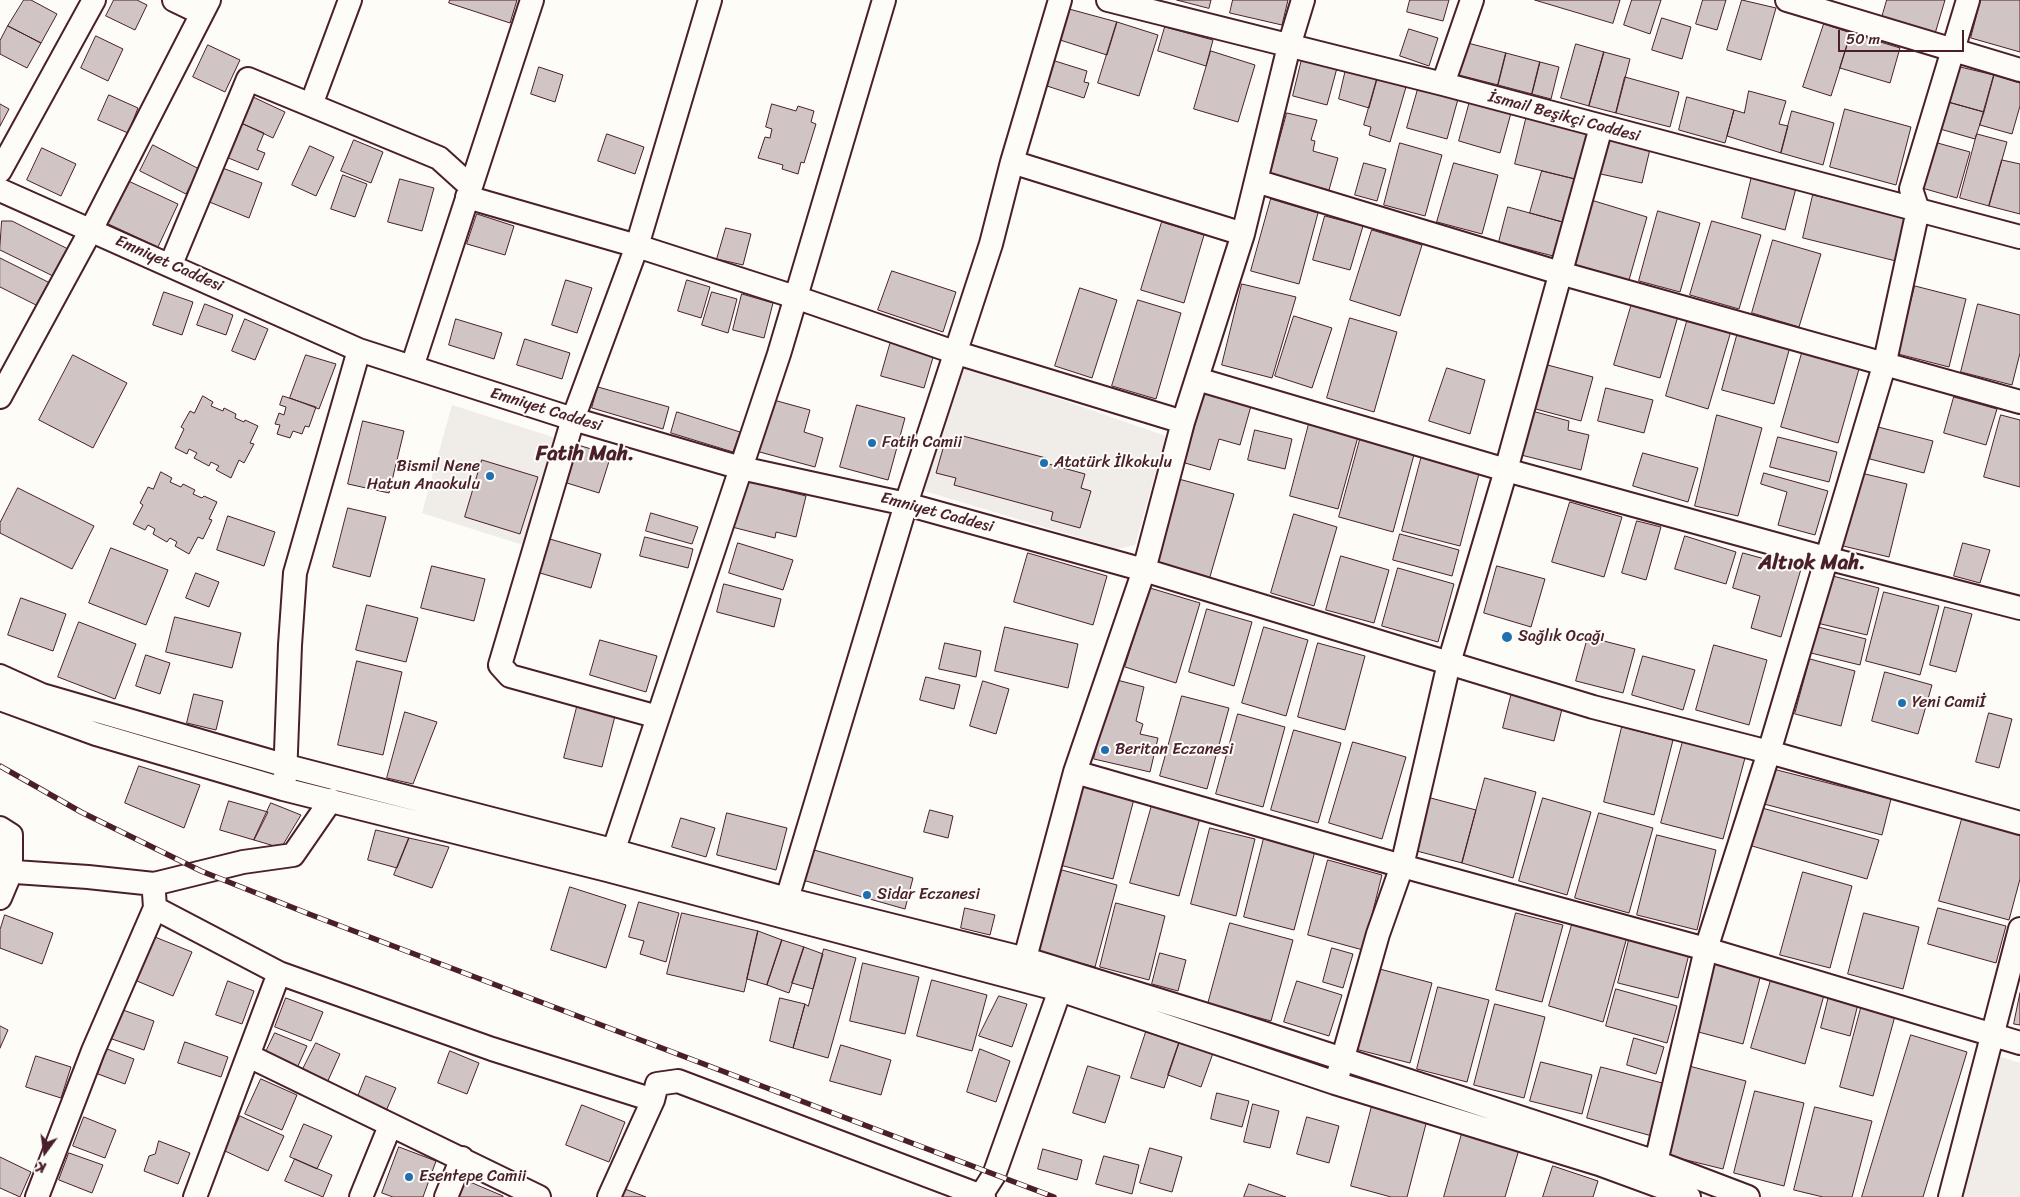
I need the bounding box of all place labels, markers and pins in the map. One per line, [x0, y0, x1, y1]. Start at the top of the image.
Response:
place label: Fatih Camii [882, 433, 962, 453]
marker: Fatih Camii [866, 437, 878, 449]
place label: Atatürk İlkokulu [1054, 453, 1172, 473]
place label: Bismil Nene Hatun Anaokulu [367, 457, 480, 495]
marker: Atatürk İlkokulu [1038, 457, 1050, 469]
marker: Bismil Nene Hatun Anaokulu [484, 470, 496, 482]
place label: Sağlık Ocağı [1518, 627, 1605, 647]
marker: Sağlık Ocağı [1500, 630, 1514, 644]
place label: Yeni Camiİ [1912, 693, 1986, 713]
marker: Yeni Camiİ [1896, 697, 1908, 709]
place label: Beritan Eczanesi [1115, 740, 1233, 760]
marker: Beritan Eczanesi [1099, 744, 1111, 756]
place label: Sidar Eczanesi [877, 885, 980, 905]
marker: Sidar Eczanesi [861, 889, 873, 901]
place label: Esentepe Camii [419, 1167, 526, 1187]
marker: Esentepe Camii [403, 1171, 415, 1183]

